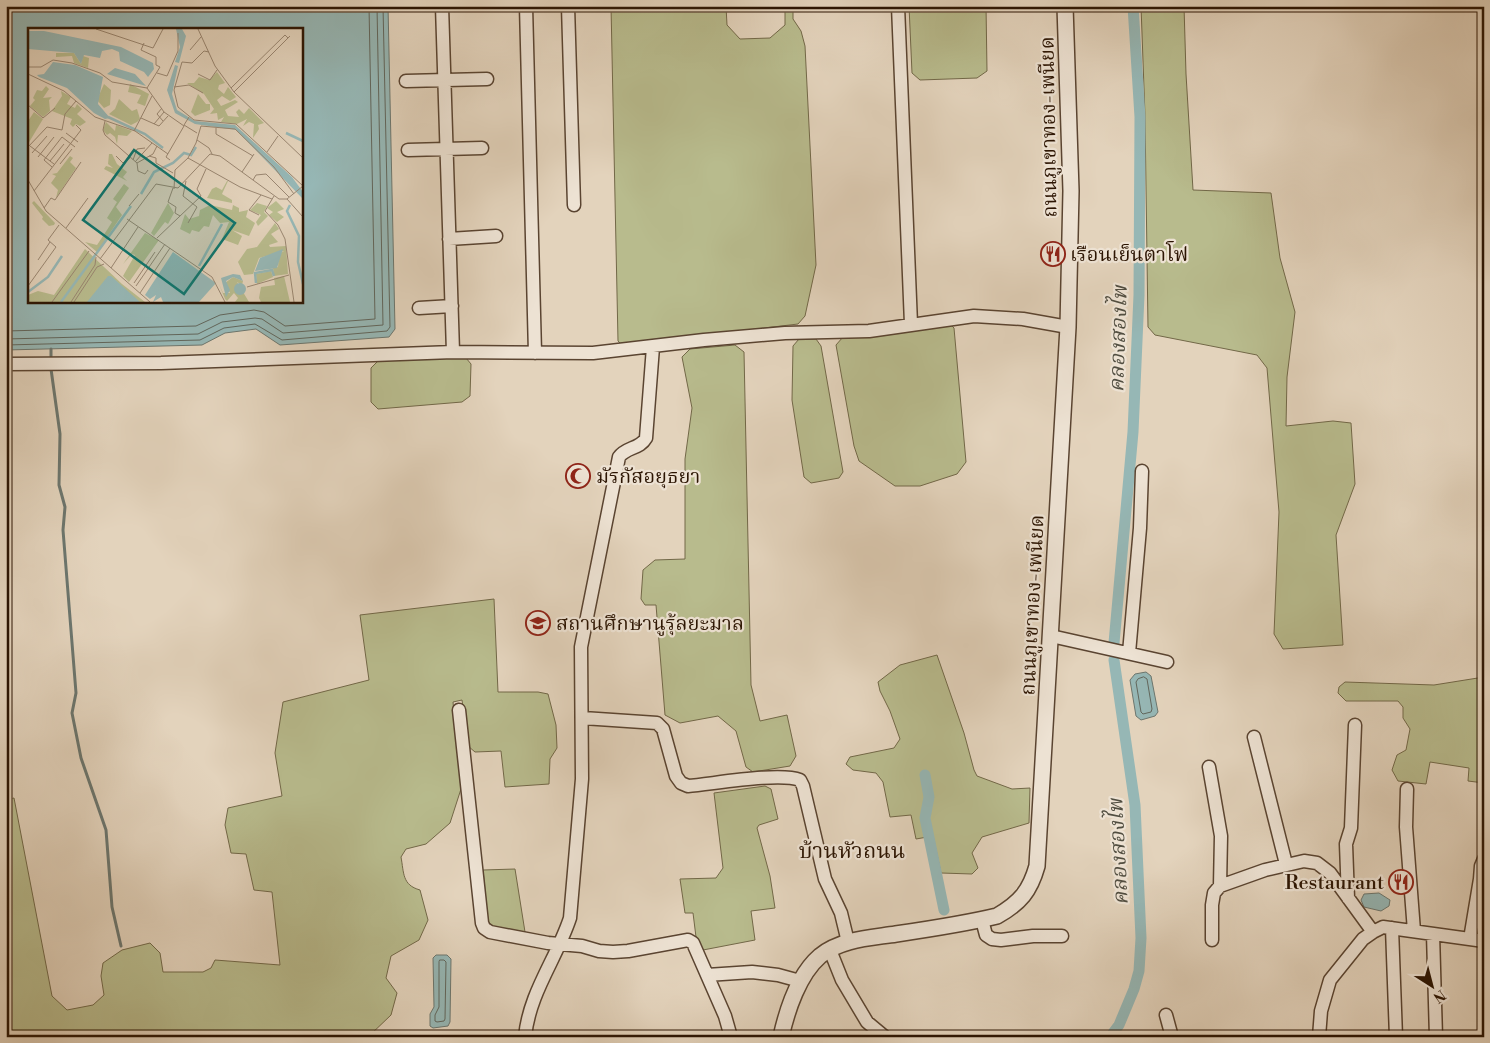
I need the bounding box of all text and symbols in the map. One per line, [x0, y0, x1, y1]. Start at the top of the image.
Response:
inset map [28, 28, 302, 302]
street label: ถนนภูเขาทอง-เพนียด [1035, 36, 1064, 218]
place label: เรือนเย็นตาโฟ [1070, 240, 1188, 268]
restaurant icon: เรือนเย็นตาโฟ [1040, 241, 1066, 267]
water label: คลองสองไพ [1101, 283, 1134, 393]
mosque icon: มัรกัสอยุธยา [565, 463, 591, 489]
place label: มัรกัสอยุธยา [596, 465, 700, 490]
street label: ถนนภูเขาทอง-เพนียด [1016, 514, 1051, 696]
school or university icon: สถานศึกษานูรุ้ลยะมาล [525, 610, 551, 636]
place label: สถานศึกษานูรุ้ลยะมาล [556, 612, 744, 637]
water label: คลองสองไพ [1100, 796, 1135, 906]
district label: บ้านหัวถนน [799, 838, 905, 865]
restaurant icon: Restaurant [1388, 869, 1414, 895]
place label: Restaurant [1285, 871, 1384, 896]
north arrow [1408, 960, 1458, 1010]
text: N [1429, 985, 1449, 1006]

